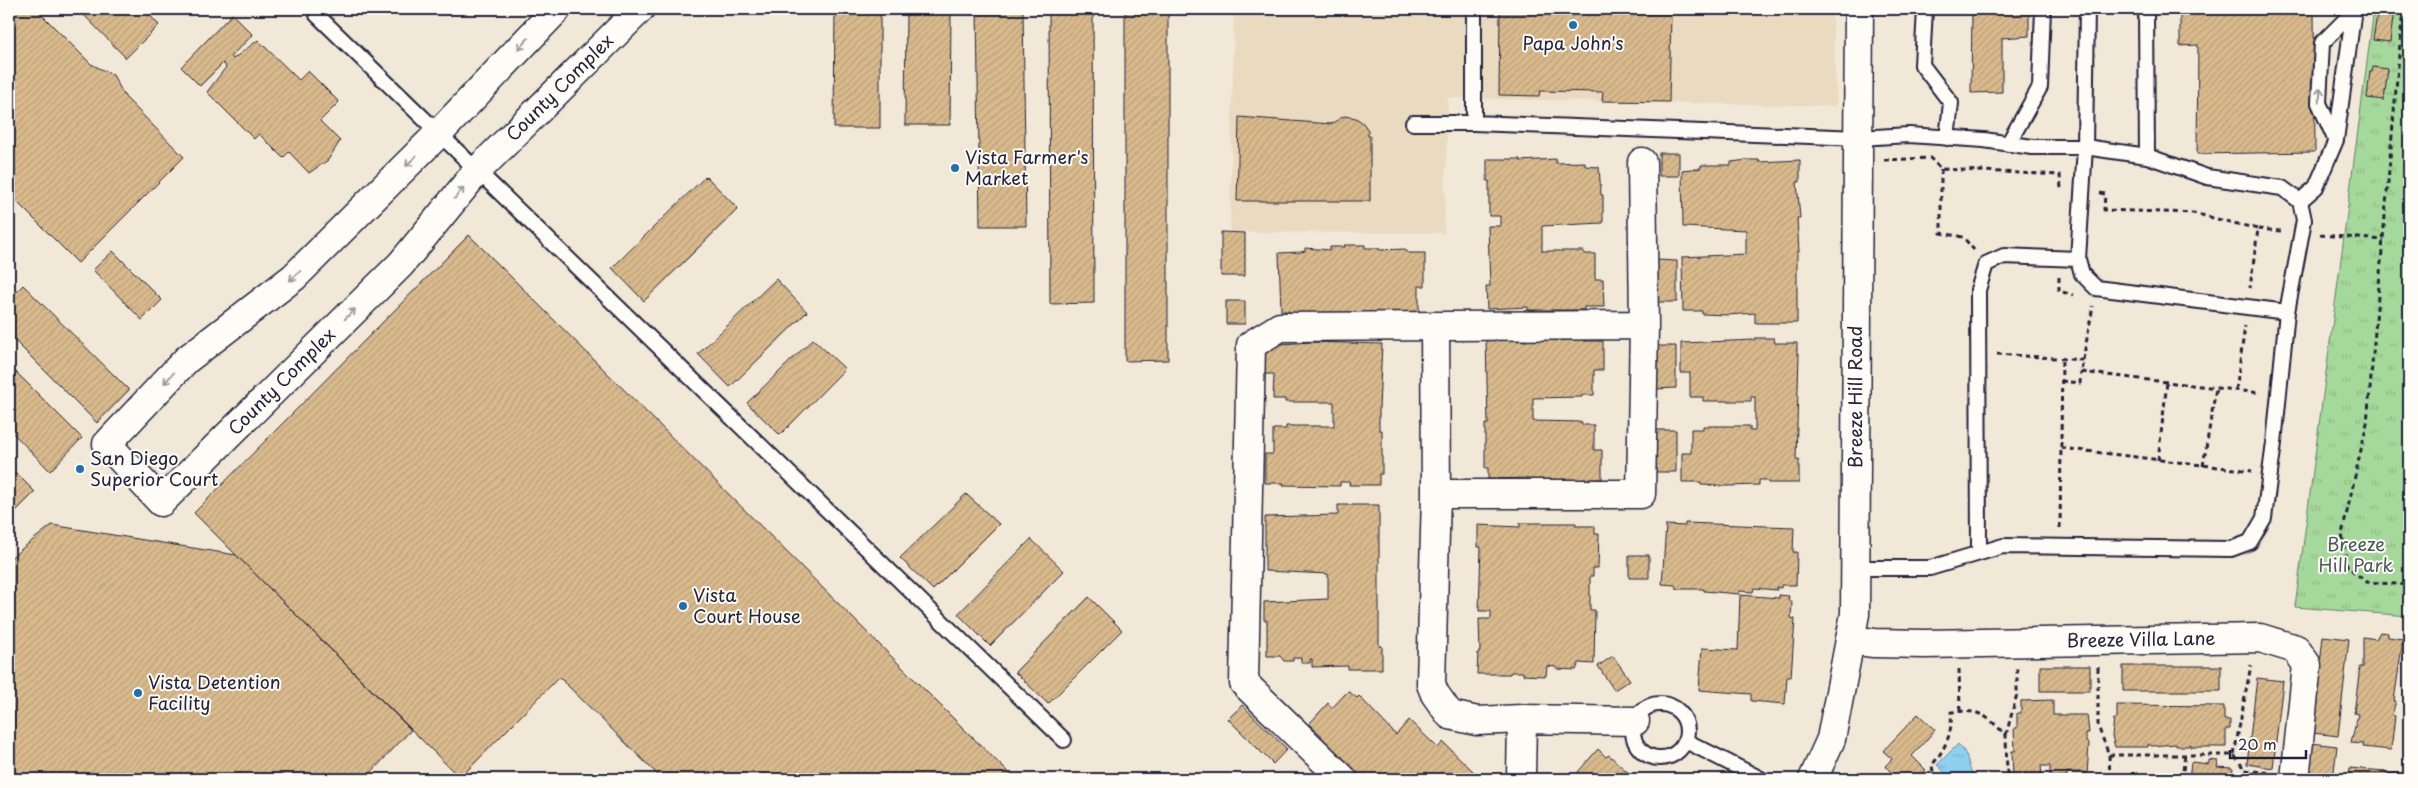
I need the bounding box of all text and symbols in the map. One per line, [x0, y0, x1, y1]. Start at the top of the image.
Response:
marker: Papa John's [1567, 19, 1579, 31]
street label: County Complex [499, 27, 619, 147]
place label: Papa John's [1523, 29, 1623, 56]
one-way arrow [517, 38, 529, 51]
one-way arrow [2315, 87, 2324, 103]
place label: Vista Farmer's Market [965, 143, 1089, 191]
one-way arrow [405, 155, 417, 167]
marker: Vista Farmer's Market [949, 162, 961, 174]
one-way arrow [453, 187, 464, 200]
one-way arrow [289, 269, 302, 281]
one-way arrow [344, 308, 357, 320]
street label: County Complex [221, 321, 341, 441]
street label: Breeze Hill Road [1841, 326, 1868, 468]
one-way arrow [164, 372, 175, 385]
place label: San Diego Superior Court [90, 444, 218, 492]
marker: San Diego Superior Court [74, 463, 86, 475]
park label: Breeze Hill Park [2319, 530, 2393, 578]
place label: Vista Court House [693, 581, 801, 629]
marker: Vista Court House [677, 600, 689, 612]
street label: Breeze Villa Lane [2066, 624, 2216, 653]
place label: Vista Detention Facility [148, 668, 281, 716]
marker: Vista Detention Facility [132, 687, 144, 699]
scale bar [2230, 728, 2307, 760]
text: 20 m [2238, 732, 2277, 755]

